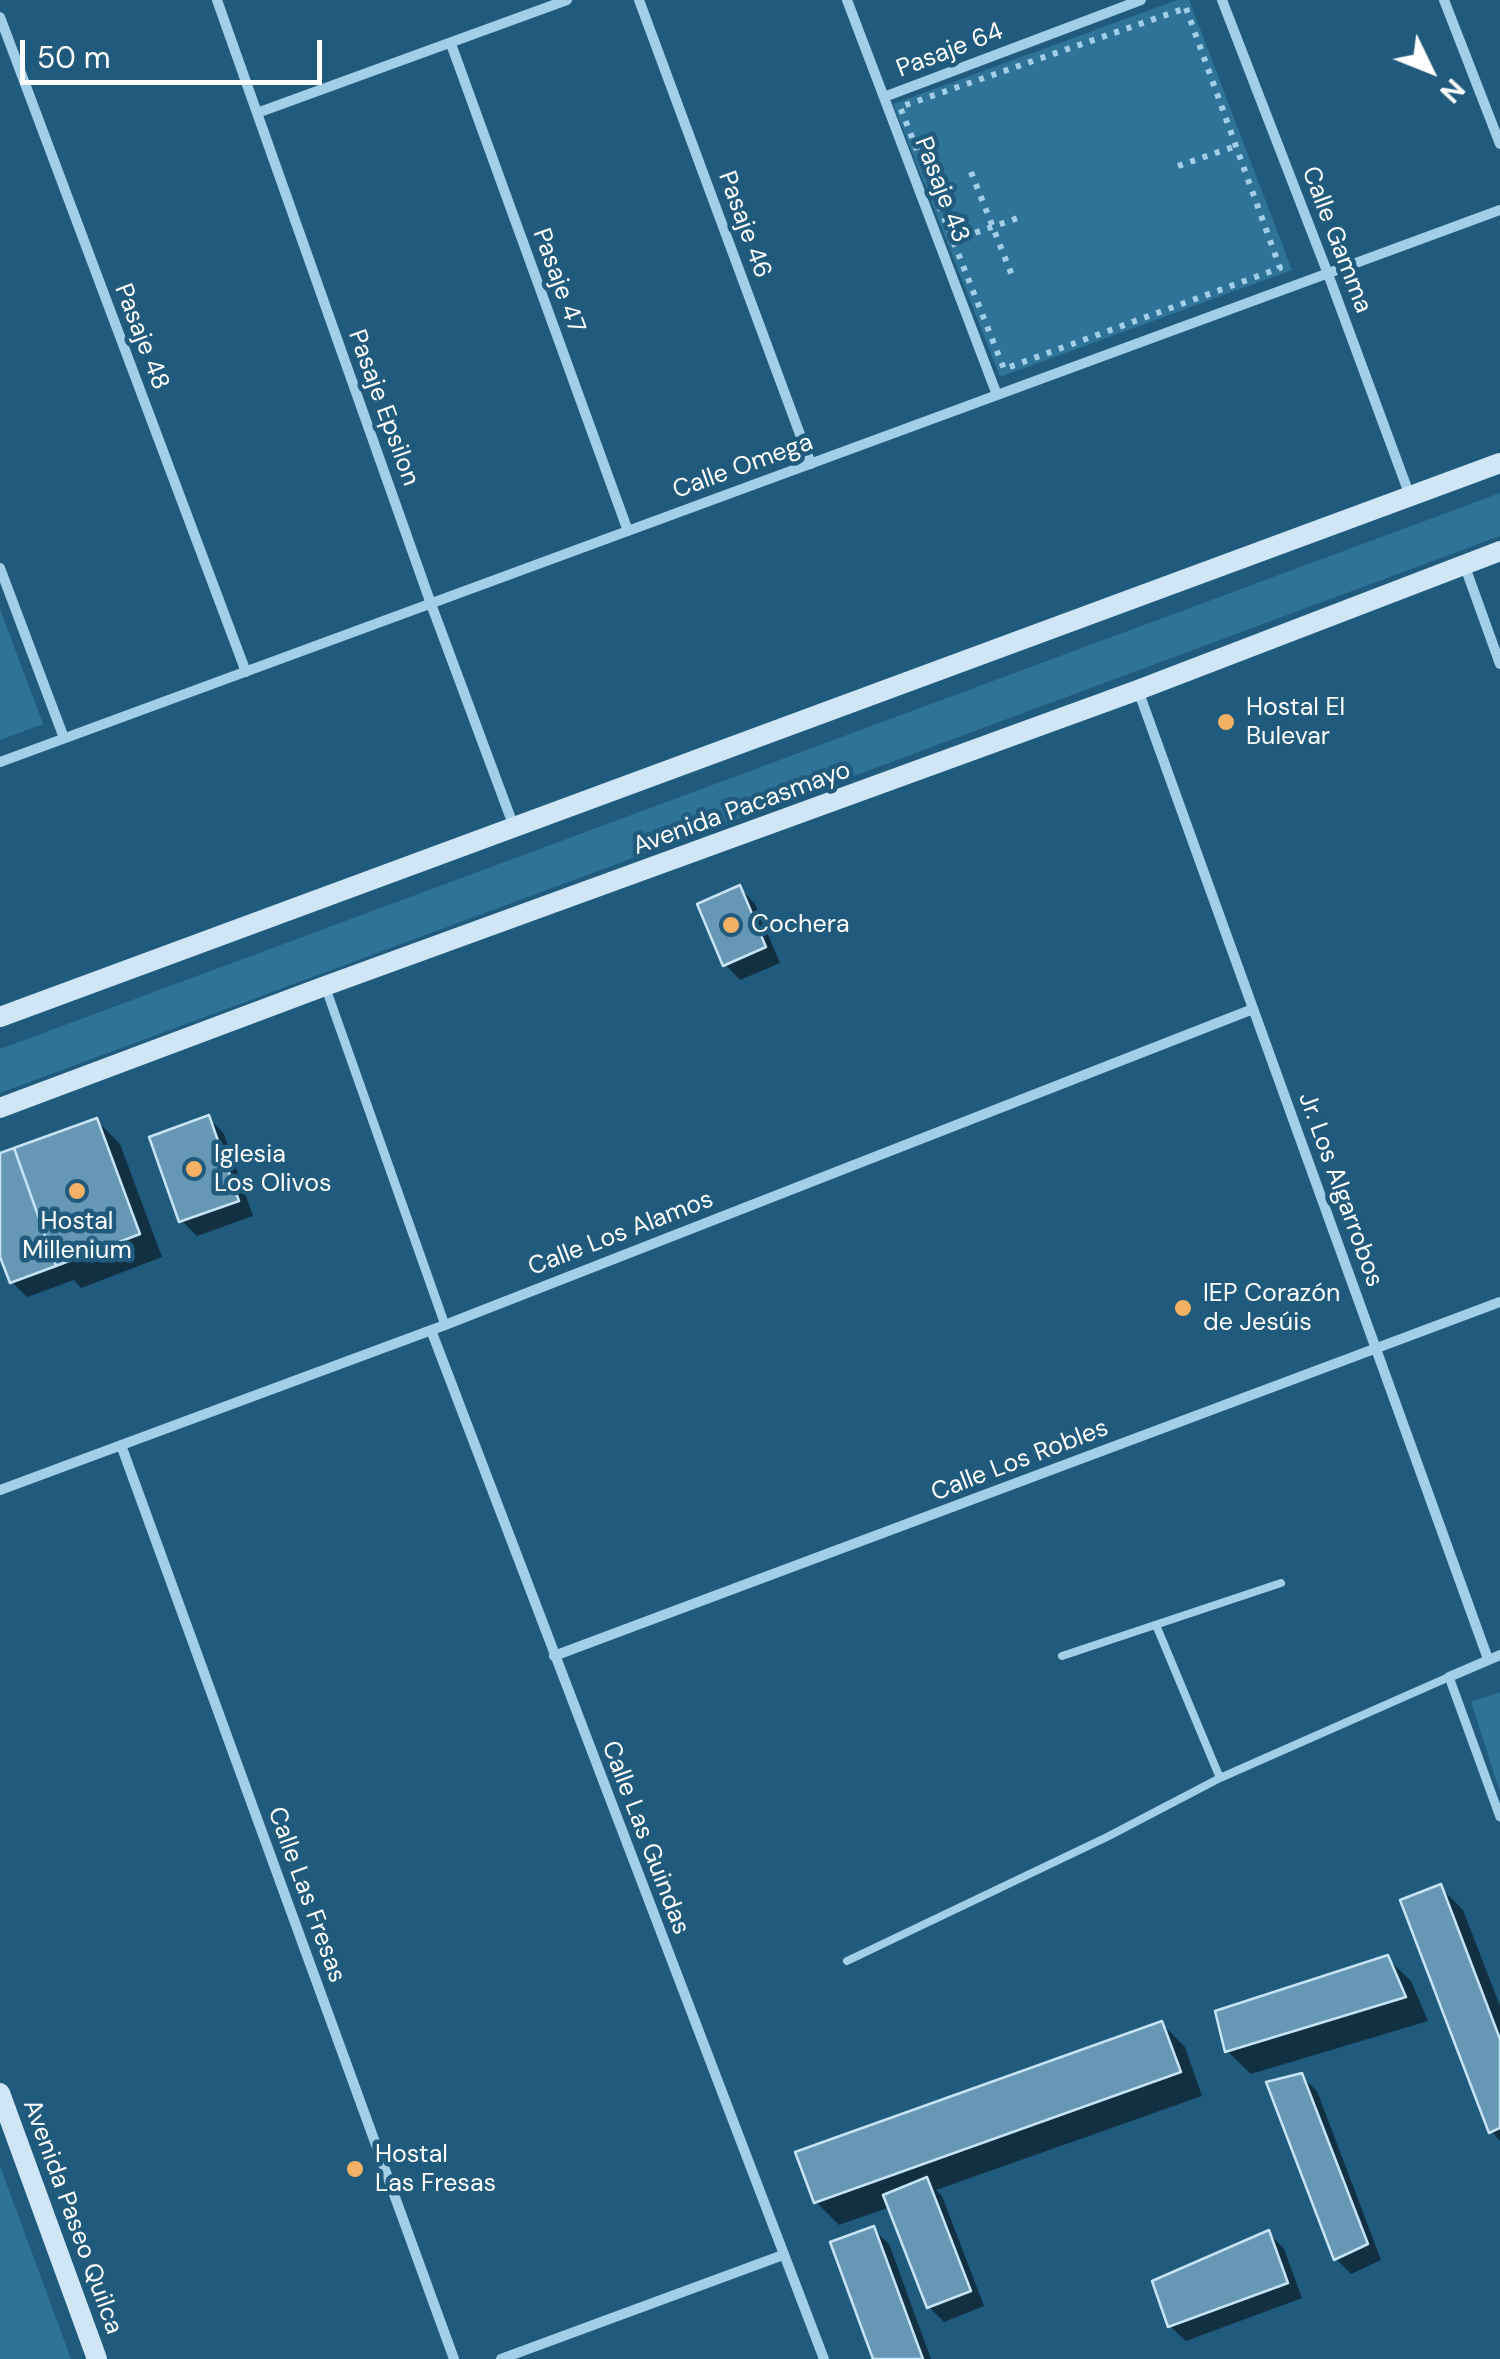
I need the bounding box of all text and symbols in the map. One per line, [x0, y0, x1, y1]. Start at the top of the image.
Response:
street label: Pasaje 64 [893, 17, 1007, 85]
scale bar [25, 20, 328, 82]
north arrow [1380, 20, 1480, 120]
text: 50 m [37, 38, 111, 77]
text: N [1432, 71, 1473, 111]
street label: Pasaje 43 [907, 133, 975, 247]
street label: Calle Gamma [1294, 163, 1378, 317]
street label: Pasaje 46 [711, 167, 777, 283]
street label: Pasaje 47 [525, 225, 591, 337]
street label: Pasaje 48 [107, 280, 175, 394]
street label: Pasaje Epsilon [341, 326, 425, 490]
street label: Calle Omega [669, 428, 817, 506]
place label: Hostal El Bulevar [1246, 693, 1345, 752]
marker: Hostal El Bulevar [1215, 711, 1237, 733]
street label: Avenida Pacasmayo [629, 756, 855, 862]
place label: Cochera [751, 910, 849, 940]
marker: Cochera [720, 914, 742, 936]
street label: Jr. Los Algarrobos [1291, 1089, 1389, 1291]
place label: Iglesia Los Olivos [214, 1140, 332, 1199]
marker: Iglesia Los Olivos [183, 1158, 205, 1180]
marker: Hostal Millenium [66, 1180, 88, 1202]
street label: Calle Los Alamos [524, 1185, 718, 1283]
place label: Hostal Millenium [22, 1207, 132, 1266]
place label: IEP Corazón de Jesúis [1203, 1279, 1340, 1338]
marker: IEP Corazón de Jesúis [1172, 1297, 1194, 1319]
street label: Calle Los Robles [927, 1413, 1113, 1509]
street label: Calle Las Guindas [594, 1737, 696, 1939]
street label: Calle Las Fresas [260, 1803, 352, 1987]
street label: Avenida Paseo Quilca [16, 2096, 128, 2338]
place label: Hostal Las Fresas [375, 2140, 496, 2199]
marker: Hostal Las Fresas [344, 2158, 366, 2180]

